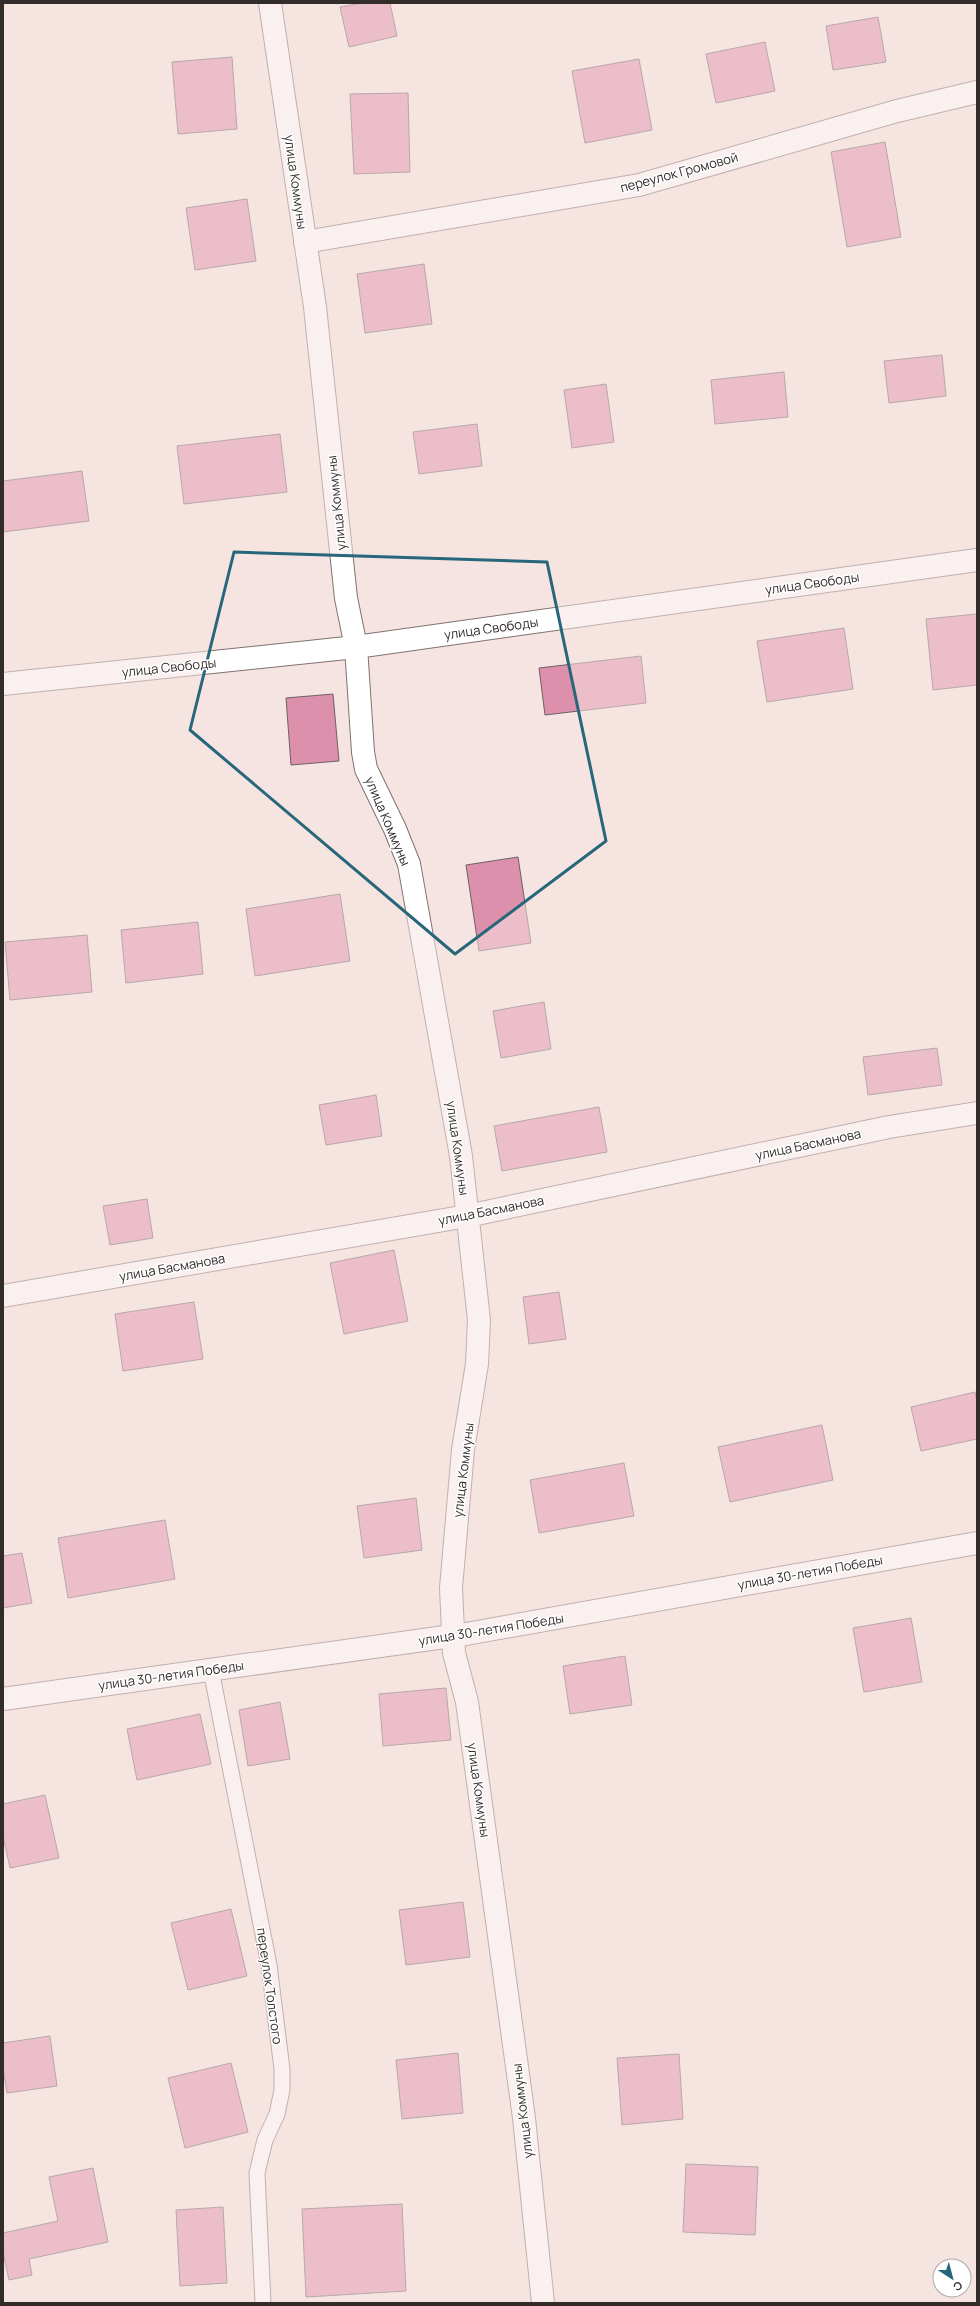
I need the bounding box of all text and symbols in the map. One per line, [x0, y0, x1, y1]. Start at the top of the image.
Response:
street label: улица Коммуны [280, 133, 312, 231]
street label: переулок Громовой [618, 148, 740, 196]
street label: улица Коммуны [322, 455, 350, 551]
street label: улица Свободы [764, 567, 860, 599]
street label: улица Свободы [443, 612, 539, 644]
street label: улица Свободы [121, 653, 217, 681]
street label: улица Коммуны [361, 774, 415, 868]
street label: улица Коммуны [442, 1099, 474, 1197]
street label: улица Басманова [754, 1124, 862, 1164]
street label: улица Басманова [437, 1191, 545, 1229]
street label: улица Басманова [118, 1249, 226, 1285]
street label: улица Коммуны [448, 1422, 478, 1518]
street label: улица 30-летия Победы [736, 1550, 884, 1594]
street label: улица 30-летия Победы [417, 1609, 565, 1649]
street label: улица 30-летия Победы [97, 1656, 245, 1694]
street label: улица Коммуны [463, 1741, 495, 1839]
street label: переулок Толстого [253, 1926, 287, 2046]
street label: улица Коммуны [507, 2063, 537, 2159]
north arrow [932, 2258, 972, 2298]
text: С [950, 2278, 966, 2295]

